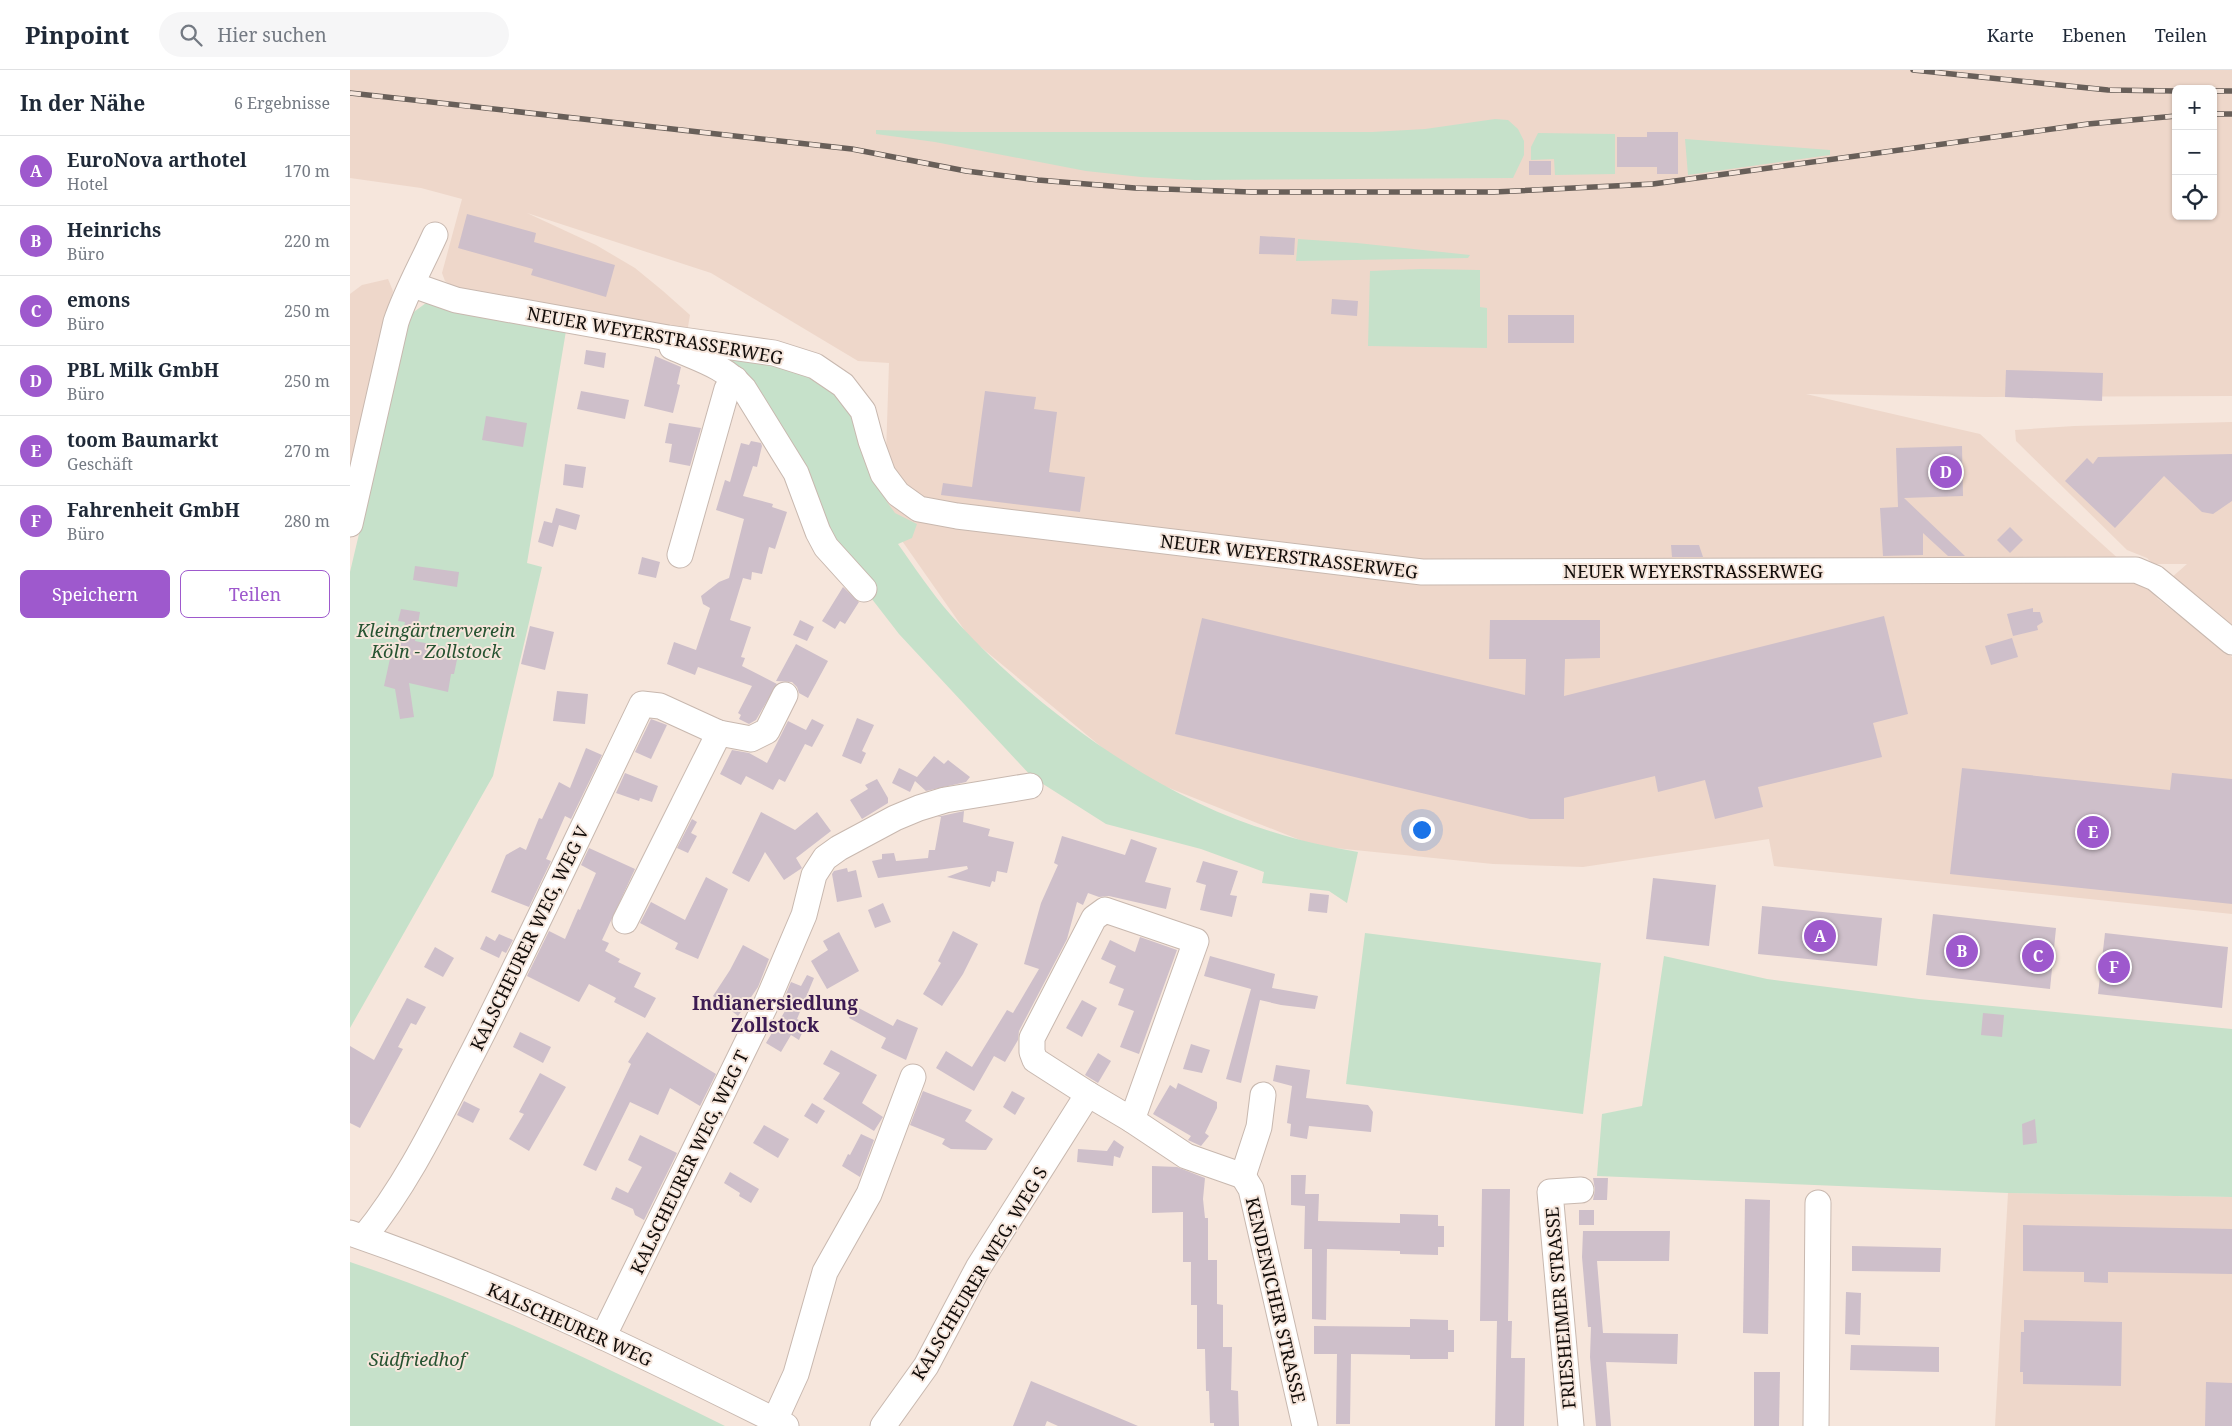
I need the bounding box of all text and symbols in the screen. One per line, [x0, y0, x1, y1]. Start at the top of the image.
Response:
search box [159, 12, 509, 57]
text: Pinpoint [25, 18, 129, 51]
icon: search [177, 21, 205, 49]
text: Hier suchen [217, 22, 327, 48]
text: Karte [1987, 23, 2034, 47]
text: Ebenen [2062, 23, 2127, 47]
text: Teilen [2155, 23, 2207, 47]
map controls [2172, 85, 2217, 220]
button: + [2172, 85, 2217, 130]
text: In der Nähe [20, 89, 145, 117]
text: 6 Ergebnisse [234, 92, 330, 114]
button: − [2172, 130, 2217, 175]
text: EuroNova arthotel [67, 147, 247, 173]
text: A [30, 160, 42, 182]
text: 170 m [284, 160, 330, 182]
text: Hotel [67, 173, 108, 195]
button: locate [2172, 175, 2217, 220]
text: Heinrichs [67, 217, 161, 243]
text: B [31, 230, 41, 252]
text: 220 m [284, 230, 330, 252]
text: Büro [67, 243, 104, 265]
text: emons [67, 287, 130, 313]
text: C [31, 300, 41, 322]
text: 250 m [284, 300, 330, 322]
street label: NEUER WEYERSTRASSERWEG [525, 301, 785, 369]
text: Büro [67, 313, 104, 335]
text: PBL Milk GmbH [67, 357, 219, 383]
text: D [30, 370, 42, 392]
text: 250 m [284, 370, 330, 392]
text: Büro [67, 383, 104, 405]
text: toom Baumarkt [67, 427, 218, 453]
text: E [31, 440, 41, 462]
text: 270 m [284, 440, 330, 462]
text: Geschäft [67, 453, 133, 475]
pin: D [1930, 453, 1962, 491]
text: Fahrenheit GmbH [67, 497, 240, 523]
text: F [31, 510, 41, 532]
text: 280 m [284, 510, 330, 532]
text: Büro [67, 523, 104, 545]
street label: NEUER WEYERSTRASSERWEG [1159, 528, 1419, 584]
street label: NEUER WEYERSTRASSERWEG [1563, 559, 1823, 583]
button: Speichern [20, 570, 170, 618]
button: Teilen [180, 570, 330, 618]
park label: Kleingärtnerverein Köln - Zollstock [356, 618, 515, 663]
pin: E [2077, 813, 2109, 851]
your location [1409, 817, 1435, 843]
street label: KALSCHEURER WEG, WEG V [464, 821, 594, 1054]
pin: A [1804, 917, 1836, 955]
pin: B [1946, 932, 1978, 970]
pin: C [2022, 937, 2054, 975]
pin: F [2098, 948, 2130, 986]
district label: Indianersiedlung Zollstock [692, 990, 858, 1038]
street label: KALSCHEURER WEG, WEG T [624, 1046, 754, 1278]
street label: KALSCHEURER WEG, WEG S [906, 1162, 1052, 1384]
street label: KENDENICHER STRASSE [1241, 1195, 1311, 1405]
street label: FRIESHEIMER STRASSE [1539, 1206, 1581, 1410]
street label: KALSCHEURER WEG [484, 1277, 656, 1371]
park label: Südfriedhof [369, 1347, 469, 1371]

